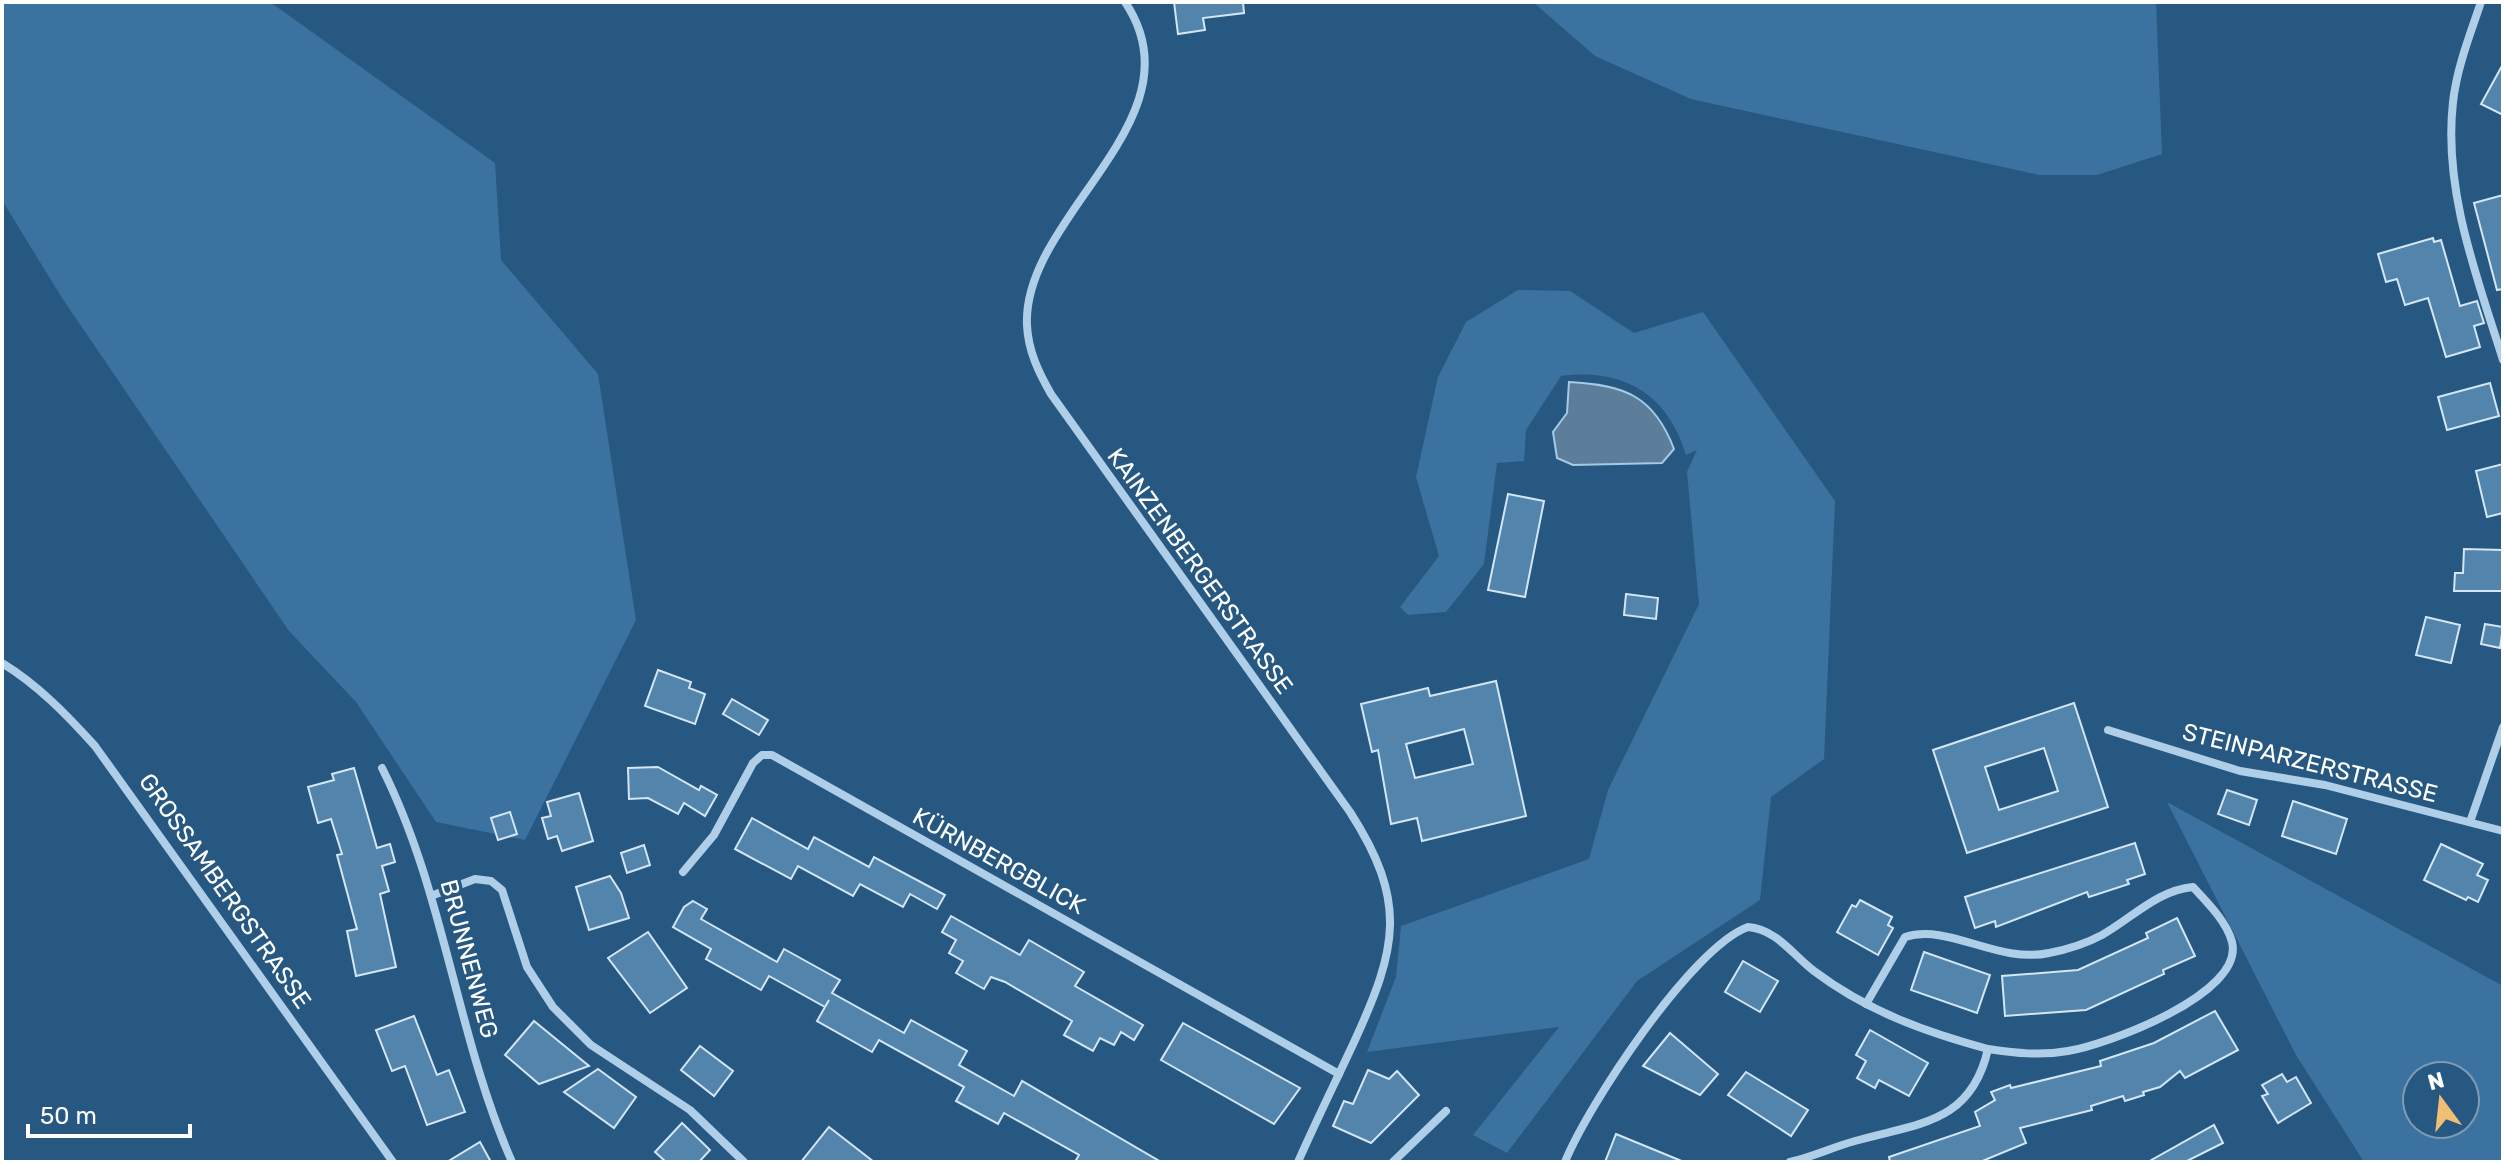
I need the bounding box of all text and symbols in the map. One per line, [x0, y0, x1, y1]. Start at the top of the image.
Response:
street label: KAINZENBERGERSTRASSE [1101, 443, 1299, 699]
street label: STEINPARZERSTRASSE [2180, 718, 2440, 808]
street label: GROSSAMBERGSTRASSE [133, 768, 317, 1014]
street label: KÜRNBERGBLICK [908, 802, 1091, 920]
street label: BRUNNENWEG [434, 877, 504, 1041]
north arrow [2401, 1060, 2481, 1140]
text: N [2425, 1066, 2447, 1096]
scale bar [28, 1088, 190, 1138]
text: 50 m [40, 1102, 97, 1130]

